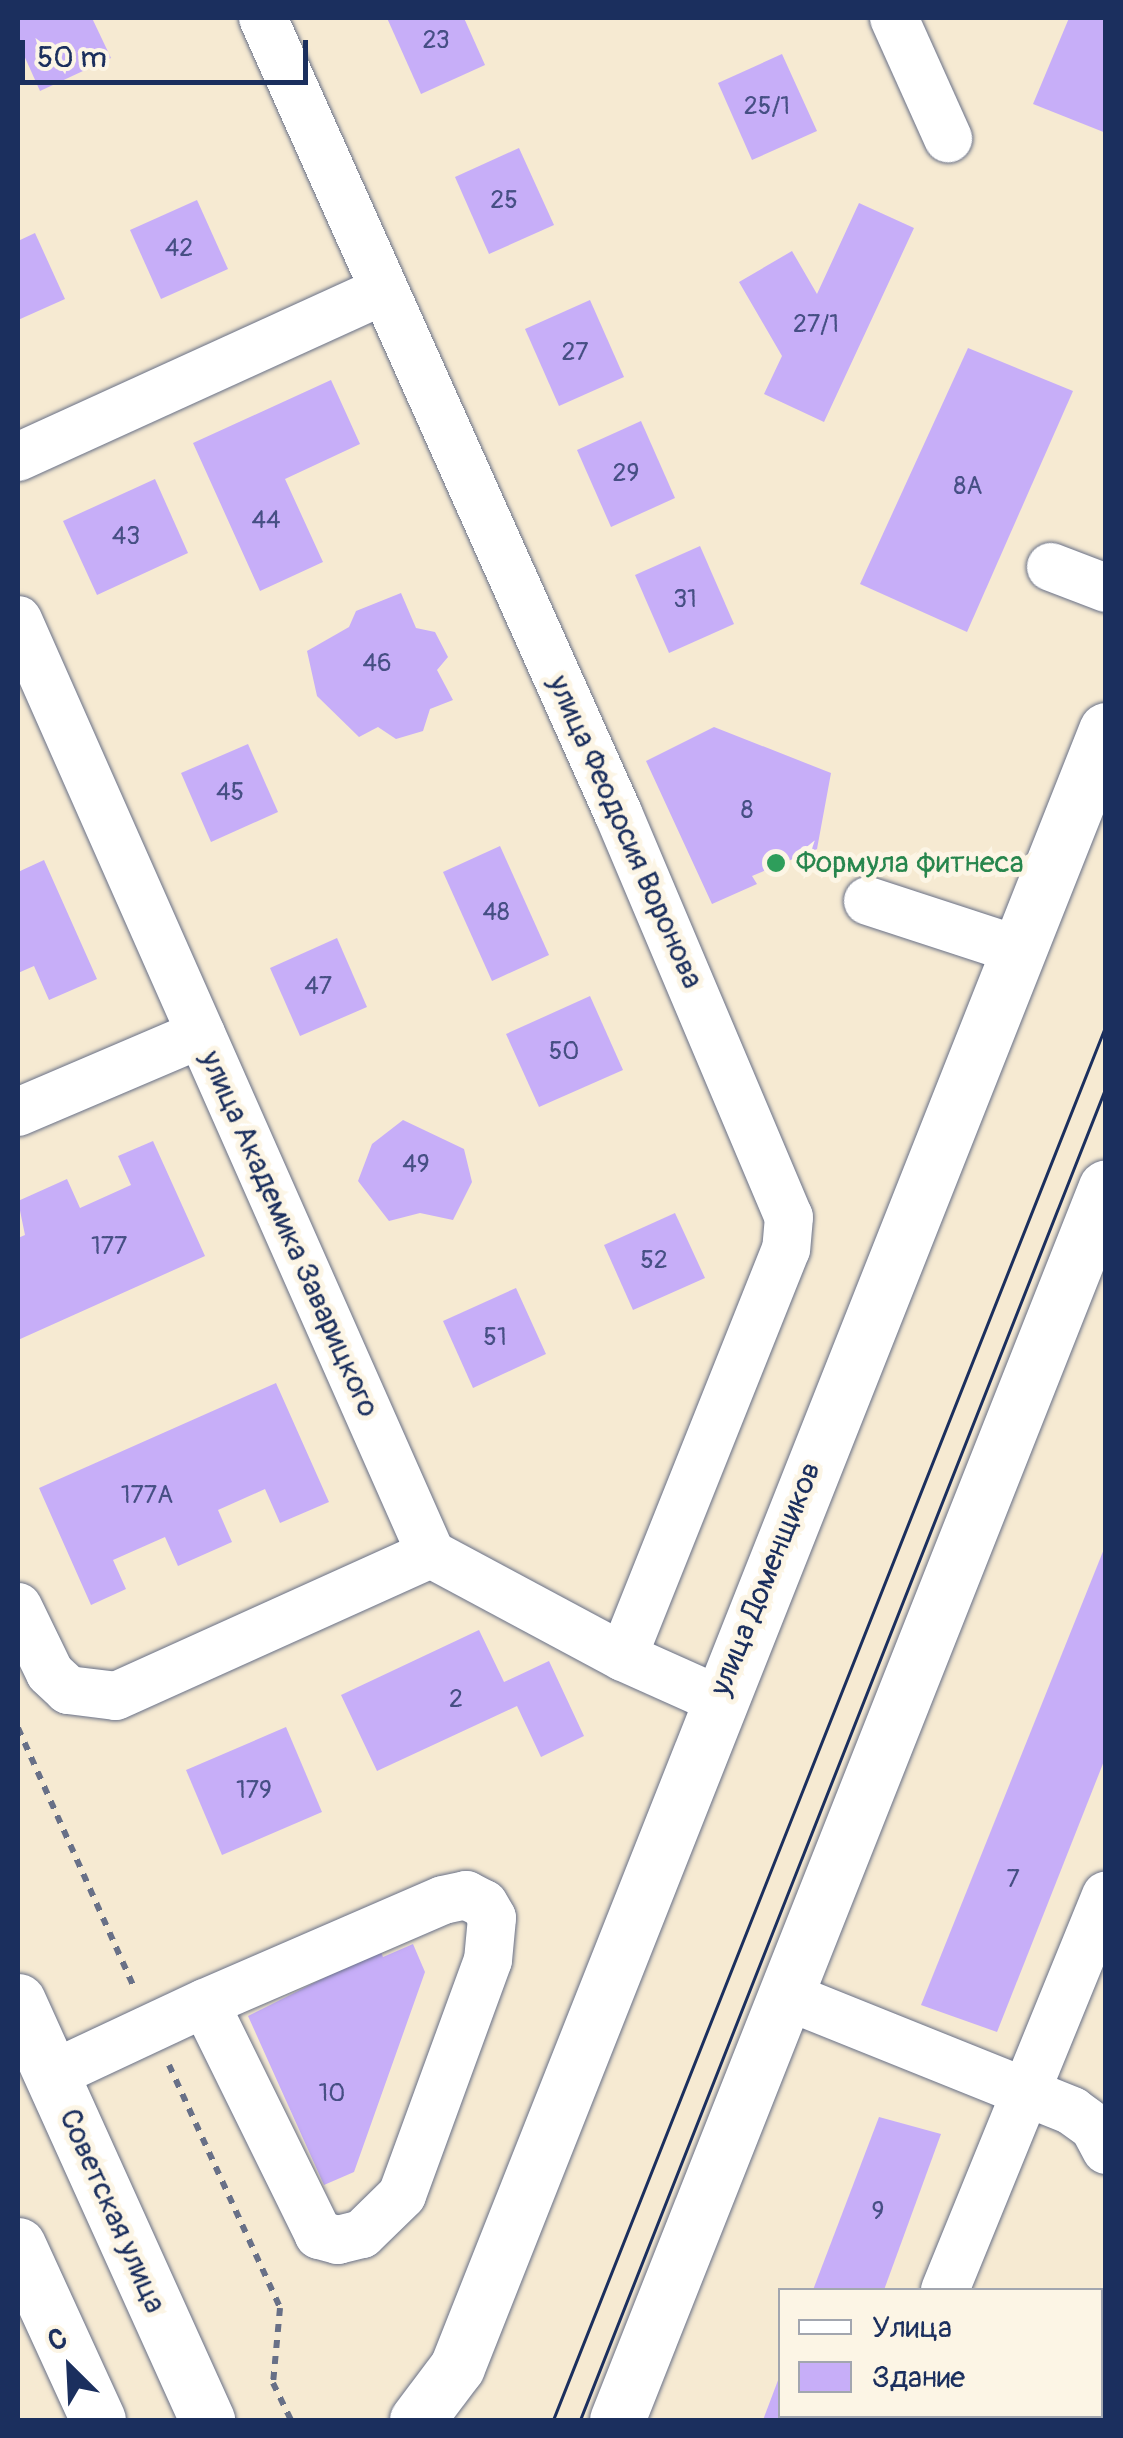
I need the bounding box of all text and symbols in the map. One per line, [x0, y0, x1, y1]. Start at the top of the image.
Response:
scale bar [25, 20, 312, 82]
house number: 23 [422, 26, 450, 56]
text: 50 m [37, 39, 107, 76]
house number: 25/1 [744, 92, 790, 122]
house number: 25 [490, 186, 518, 216]
house number: 42 [165, 234, 193, 264]
house number: 27/1 [793, 310, 839, 340]
house number: 27 [561, 338, 589, 368]
house number: 29 [613, 459, 639, 489]
house number: 8А [954, 472, 982, 502]
house number: 44 [252, 506, 280, 536]
house number: 43 [112, 522, 140, 552]
house number: 31 [673, 585, 697, 615]
house number: 46 [362, 649, 392, 679]
street label: улица Феодосия Воронова [540, 670, 710, 994]
house number: 45 [216, 778, 244, 808]
house number: 8 [741, 796, 753, 826]
place label: Формула фитнеса [796, 845, 1024, 881]
marker: Формула фитнеса [765, 852, 787, 874]
house number: 48 [482, 898, 510, 928]
house number: 47 [304, 972, 332, 1002]
house number: 50 [549, 1037, 579, 1067]
street label: улица Академика Заварицкого [192, 1045, 386, 1423]
house number: 49 [402, 1150, 430, 1180]
house number: 177 [91, 1232, 127, 1262]
house number: 52 [640, 1246, 668, 1276]
house number: 51 [483, 1323, 507, 1353]
street label: улица Доменщиков [703, 1457, 829, 1701]
house number: 177А [121, 1481, 173, 1511]
house number: 2 [449, 1685, 463, 1715]
house number: 179 [236, 1776, 272, 1806]
house number: 7 [1006, 1865, 1020, 1895]
house number: 10 [319, 2079, 345, 2109]
street label: Советская улица [51, 2104, 173, 2318]
house number: 9 [872, 2197, 884, 2227]
legend [778, 2288, 1103, 2418]
text: Улица [872, 2309, 952, 2346]
north arrow [20, 2318, 120, 2418]
text: С [43, 2321, 73, 2360]
text: Здание [872, 2359, 965, 2396]

